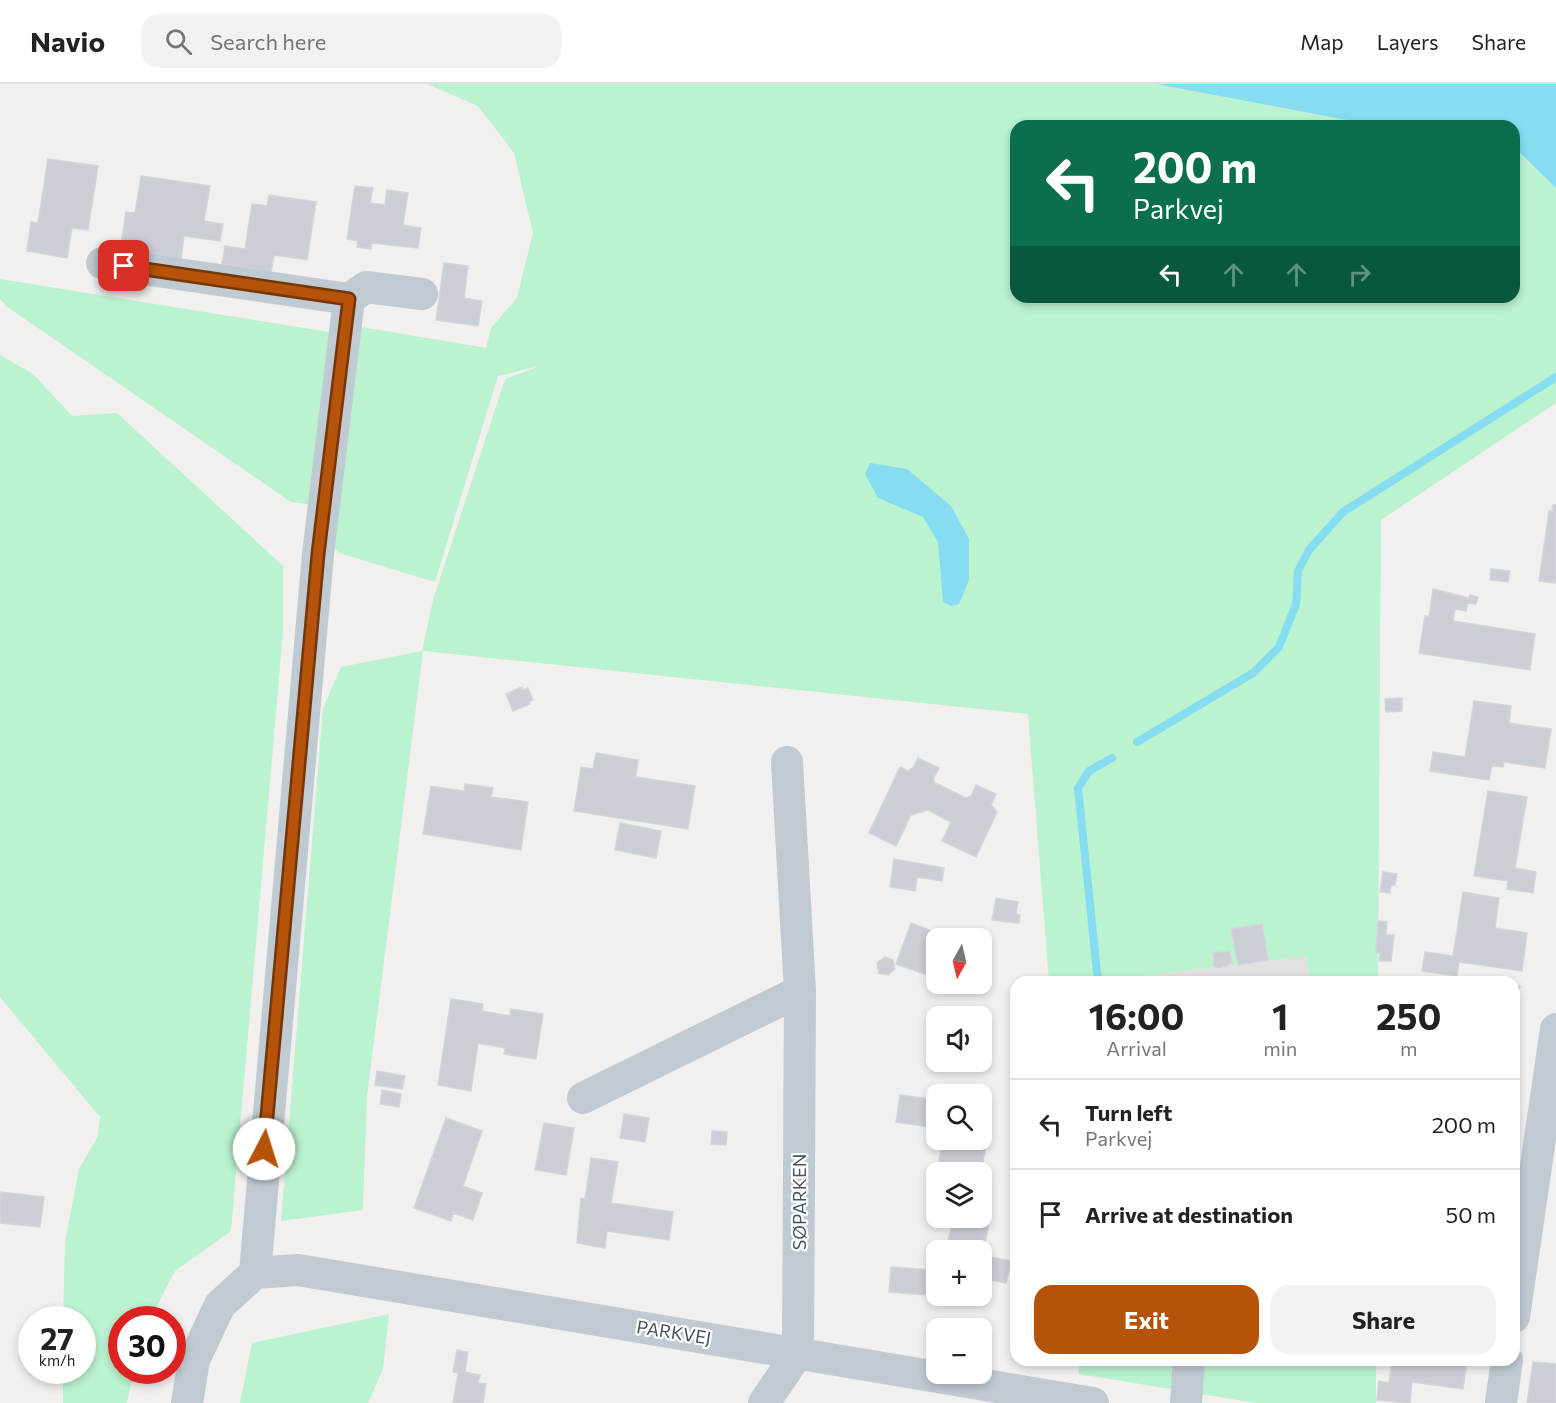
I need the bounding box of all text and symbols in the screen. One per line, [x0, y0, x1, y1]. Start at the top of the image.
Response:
search box [141, 14, 561, 68]
text: Navio [30, 24, 105, 58]
icon: search [162, 25, 195, 58]
text: Search here [210, 28, 326, 55]
text: Map [1300, 29, 1344, 54]
text: Layers [1377, 29, 1439, 54]
text: Share [1472, 29, 1526, 54]
text: 200 m [1133, 140, 1257, 192]
icon: left [1034, 144, 1112, 222]
text: Parkvej [1133, 192, 1224, 225]
pin [98, 240, 149, 291]
icon: arrive [107, 249, 140, 282]
icon: left [1154, 258, 1187, 291]
icon: ahead [1217, 258, 1250, 291]
icon: ahead [1280, 258, 1313, 291]
icon: right [1343, 258, 1376, 291]
north arrow [926, 928, 992, 994]
map controls [926, 928, 992, 1384]
text: 16:00 [1089, 993, 1185, 1037]
text: 1 [1272, 993, 1288, 1037]
text: 250 [1376, 993, 1441, 1037]
button: sound [926, 1006, 992, 1072]
text: Arrival [1106, 1036, 1167, 1060]
text: min [1263, 1036, 1297, 1060]
text: m [1400, 1036, 1417, 1060]
button: search [926, 1084, 992, 1150]
text: Turn left [1085, 1099, 1172, 1126]
icon: left [1034, 1108, 1067, 1141]
text: 200 m [1432, 1111, 1496, 1138]
position arrow [232, 1117, 296, 1181]
text: Parkvej [1085, 1126, 1152, 1150]
street label: SØPARKEN [788, 1154, 810, 1250]
button: layers [926, 1162, 992, 1228]
icon: arrive [1034, 1198, 1067, 1231]
text: Arrive at destination [1085, 1201, 1293, 1228]
text: 50 m [1446, 1201, 1496, 1228]
button: + [926, 1240, 992, 1306]
button: Exit [1034, 1285, 1259, 1354]
button: Share [1271, 1285, 1496, 1354]
speed limit sign: 30 [108, 1306, 186, 1384]
street label: PARKVEJ [635, 1315, 713, 1349]
button: − [926, 1318, 992, 1384]
text: 27 [40, 1319, 74, 1356]
text: km/h [39, 1351, 75, 1369]

